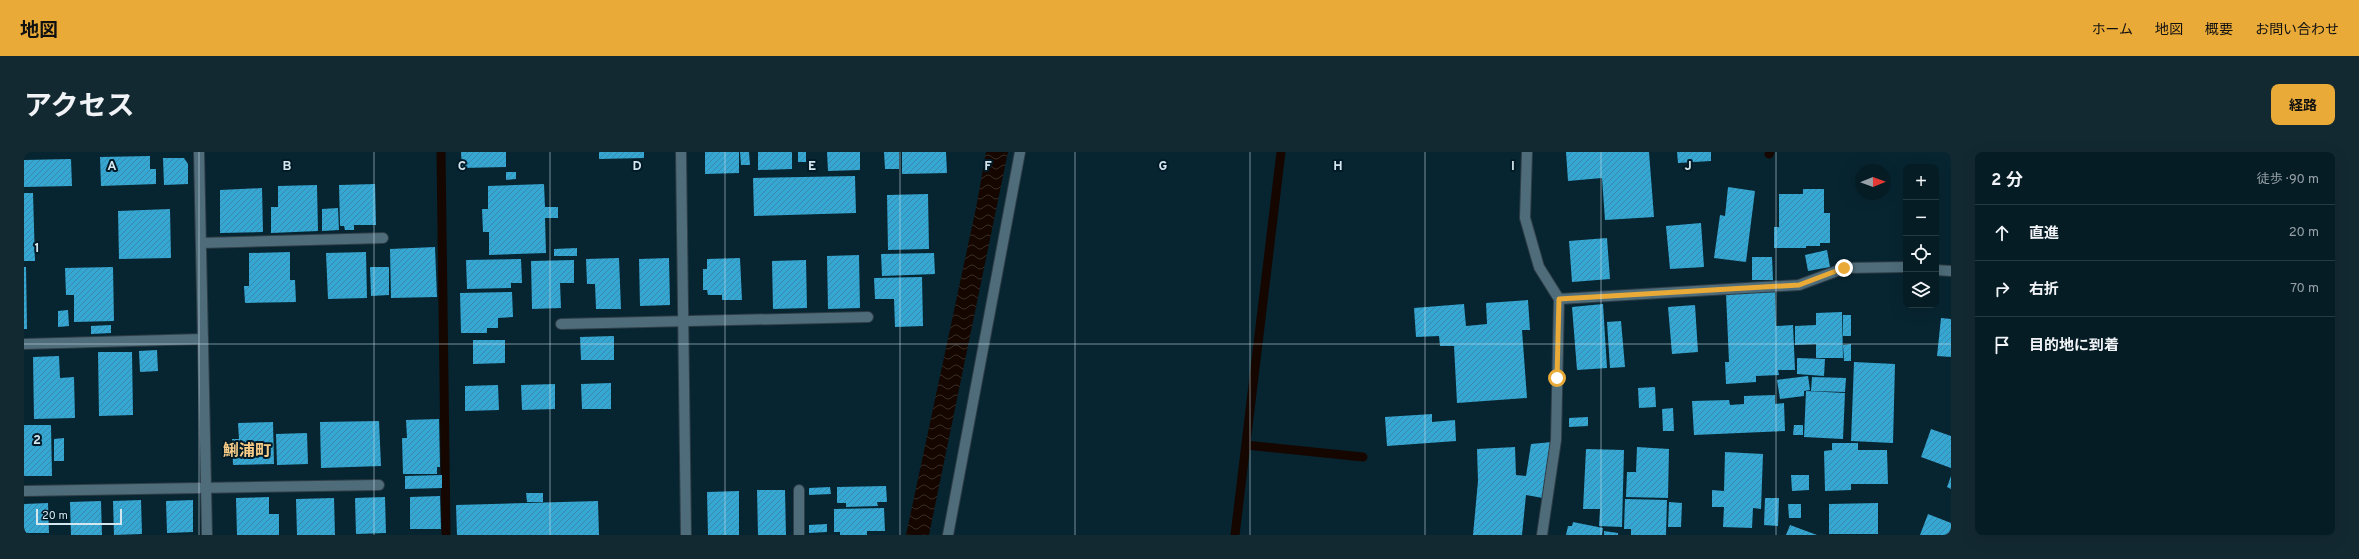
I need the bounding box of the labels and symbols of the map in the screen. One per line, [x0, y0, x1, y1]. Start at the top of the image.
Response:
text: A [107, 159, 117, 175]
text: B [283, 159, 292, 175]
text: C [458, 159, 466, 175]
text: D [632, 159, 642, 175]
text: E [808, 159, 816, 175]
text: F [984, 159, 992, 175]
text: G [1159, 159, 1168, 175]
text: H [1333, 159, 1343, 175]
text: I [1511, 159, 1515, 175]
text: J [1684, 159, 1692, 175]
north arrow [1855, 164, 1891, 200]
text: 1 [34, 241, 40, 257]
route end [1835, 259, 1853, 277]
route start [1548, 369, 1566, 387]
text: 2 [33, 433, 41, 449]
district label: 鯏浦町 [223, 441, 271, 462]
scale bar [36, 507, 122, 526]

